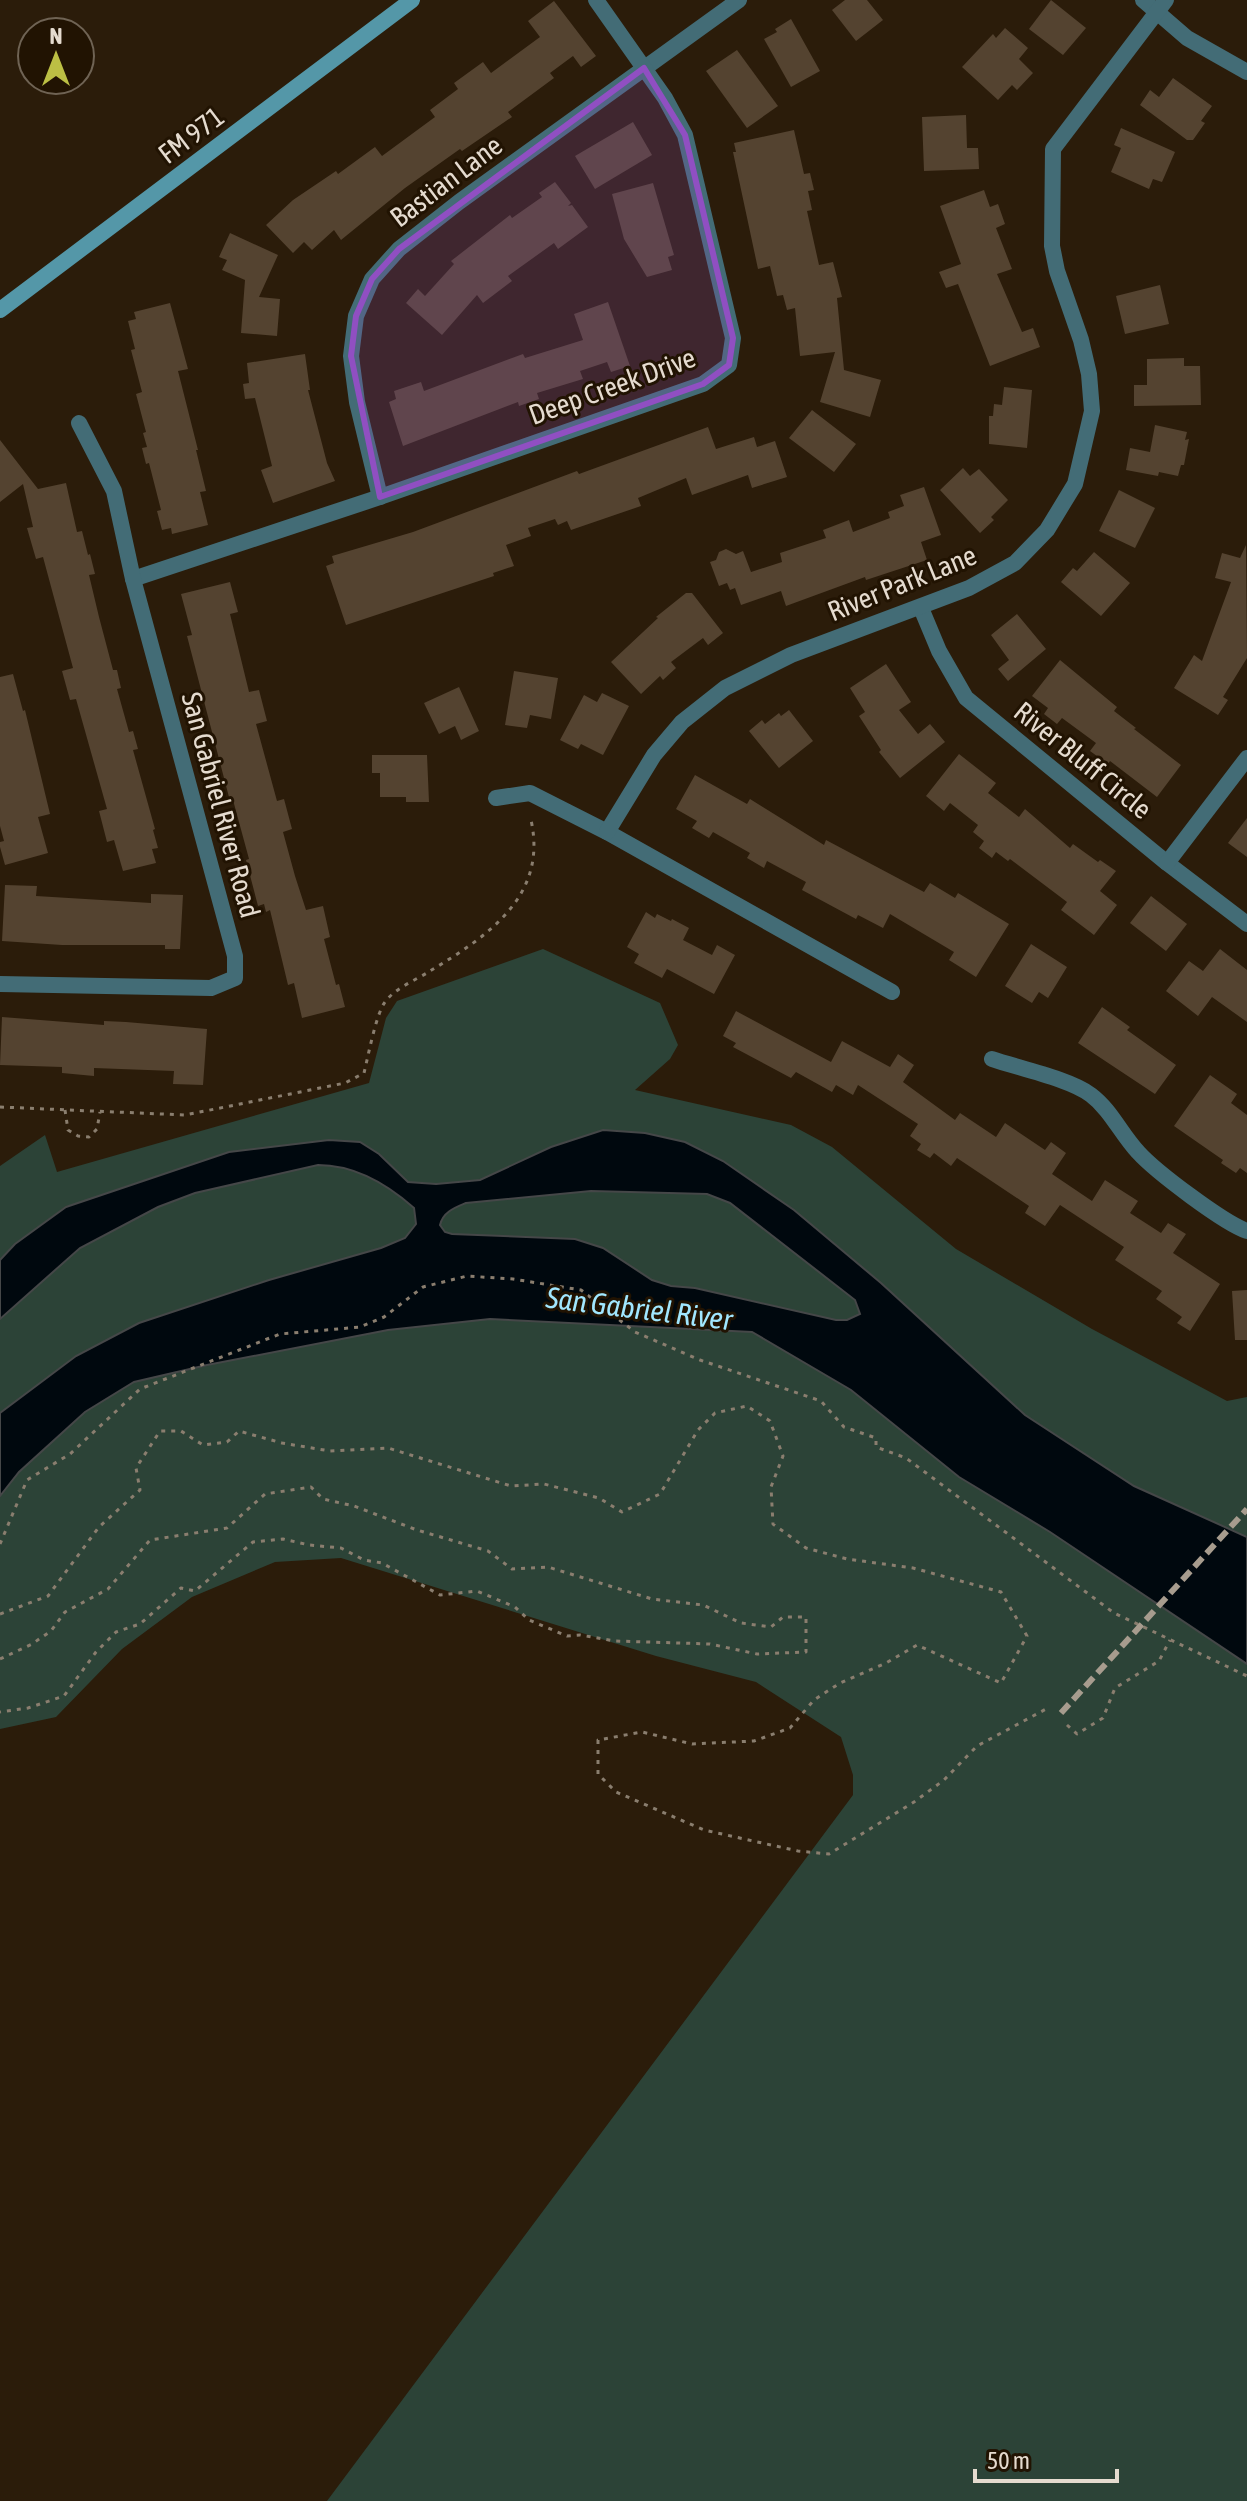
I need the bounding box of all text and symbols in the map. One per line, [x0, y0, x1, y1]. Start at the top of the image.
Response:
north arrow [16, 16, 96, 96]
text: N [50, 23, 62, 49]
street label: FM 971 [152, 100, 230, 170]
street label: Bastian Lane [384, 129, 508, 233]
street label: Deep Creek Drive [524, 341, 700, 431]
street label: River Park Lane [823, 539, 981, 627]
street label: San Gabriel River Road [176, 689, 266, 921]
street label: River Bluff Circle [1008, 695, 1158, 825]
water label: San Gabriel River [543, 1280, 735, 1336]
scale bar [975, 2433, 1117, 2483]
text: 50 m [987, 2447, 1030, 2474]

